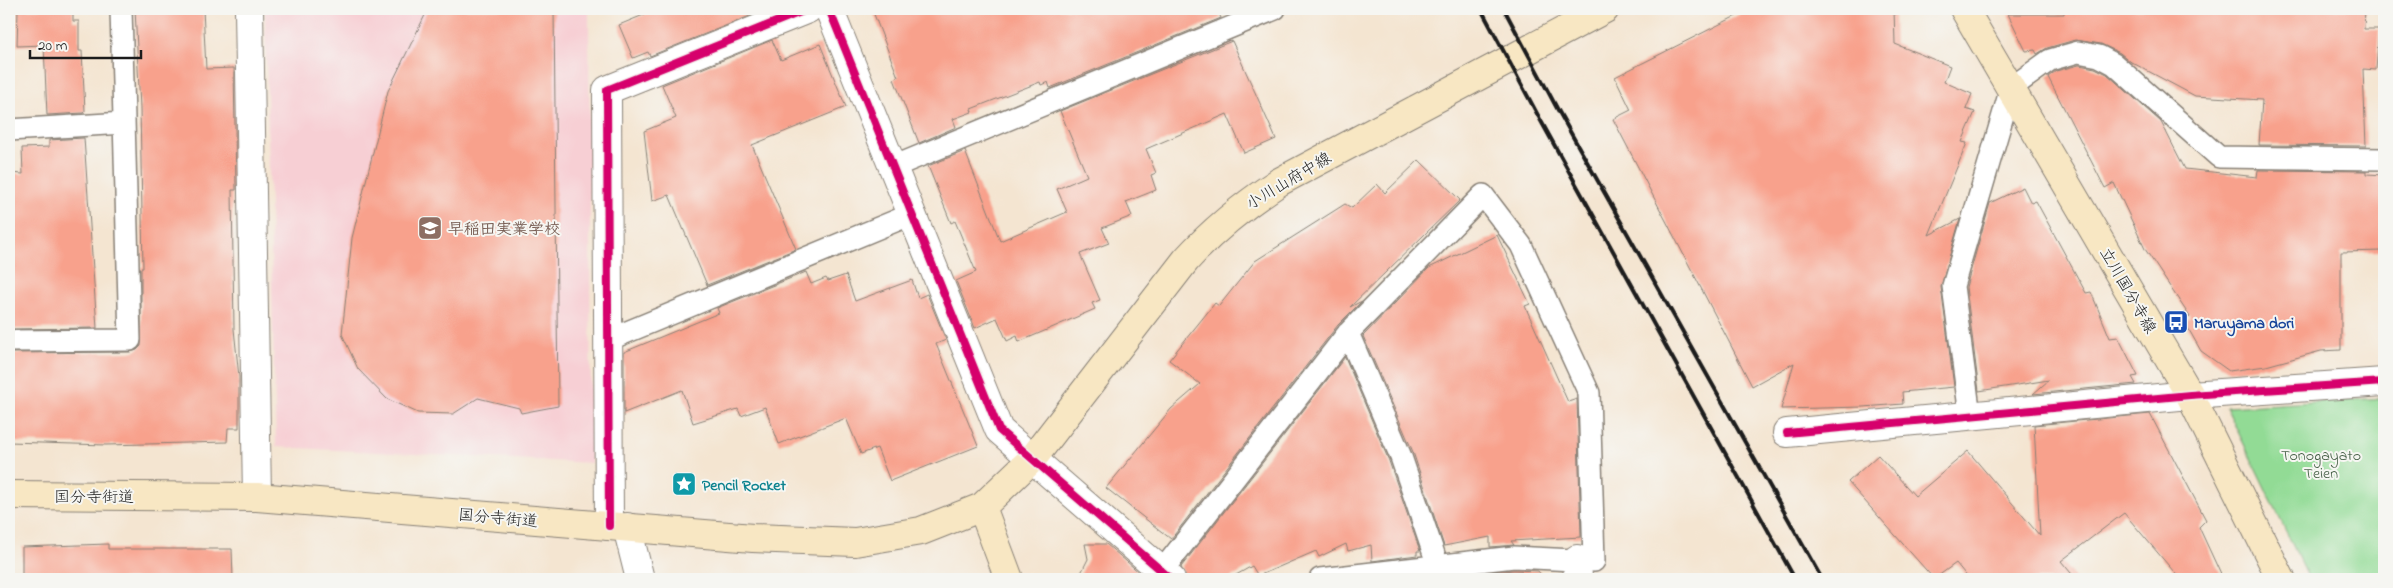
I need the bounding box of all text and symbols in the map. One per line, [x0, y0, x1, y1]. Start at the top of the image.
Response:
scale bar [30, 28, 141, 60]
text: 20 m [38, 35, 68, 57]
street label: 小川山府中線 [1242, 147, 1336, 217]
school or university icon: 早稲田実業学校 [417, 215, 443, 241]
place label: 早稲田実業学校 [448, 218, 560, 242]
street label: 立川国分寺線 [2093, 243, 2162, 339]
bus stop icon: Maruyama dori [2163, 309, 2189, 335]
place label: Maruyama dori [2194, 312, 2294, 337]
park label: Tonogayato Teien [2281, 444, 2361, 486]
place icon: Pencil Rocket [671, 471, 697, 497]
place label: Pencil Rocket [702, 474, 786, 498]
street label: 国分寺街道 [54, 486, 134, 510]
street label: 国分寺街道 [457, 504, 539, 534]

